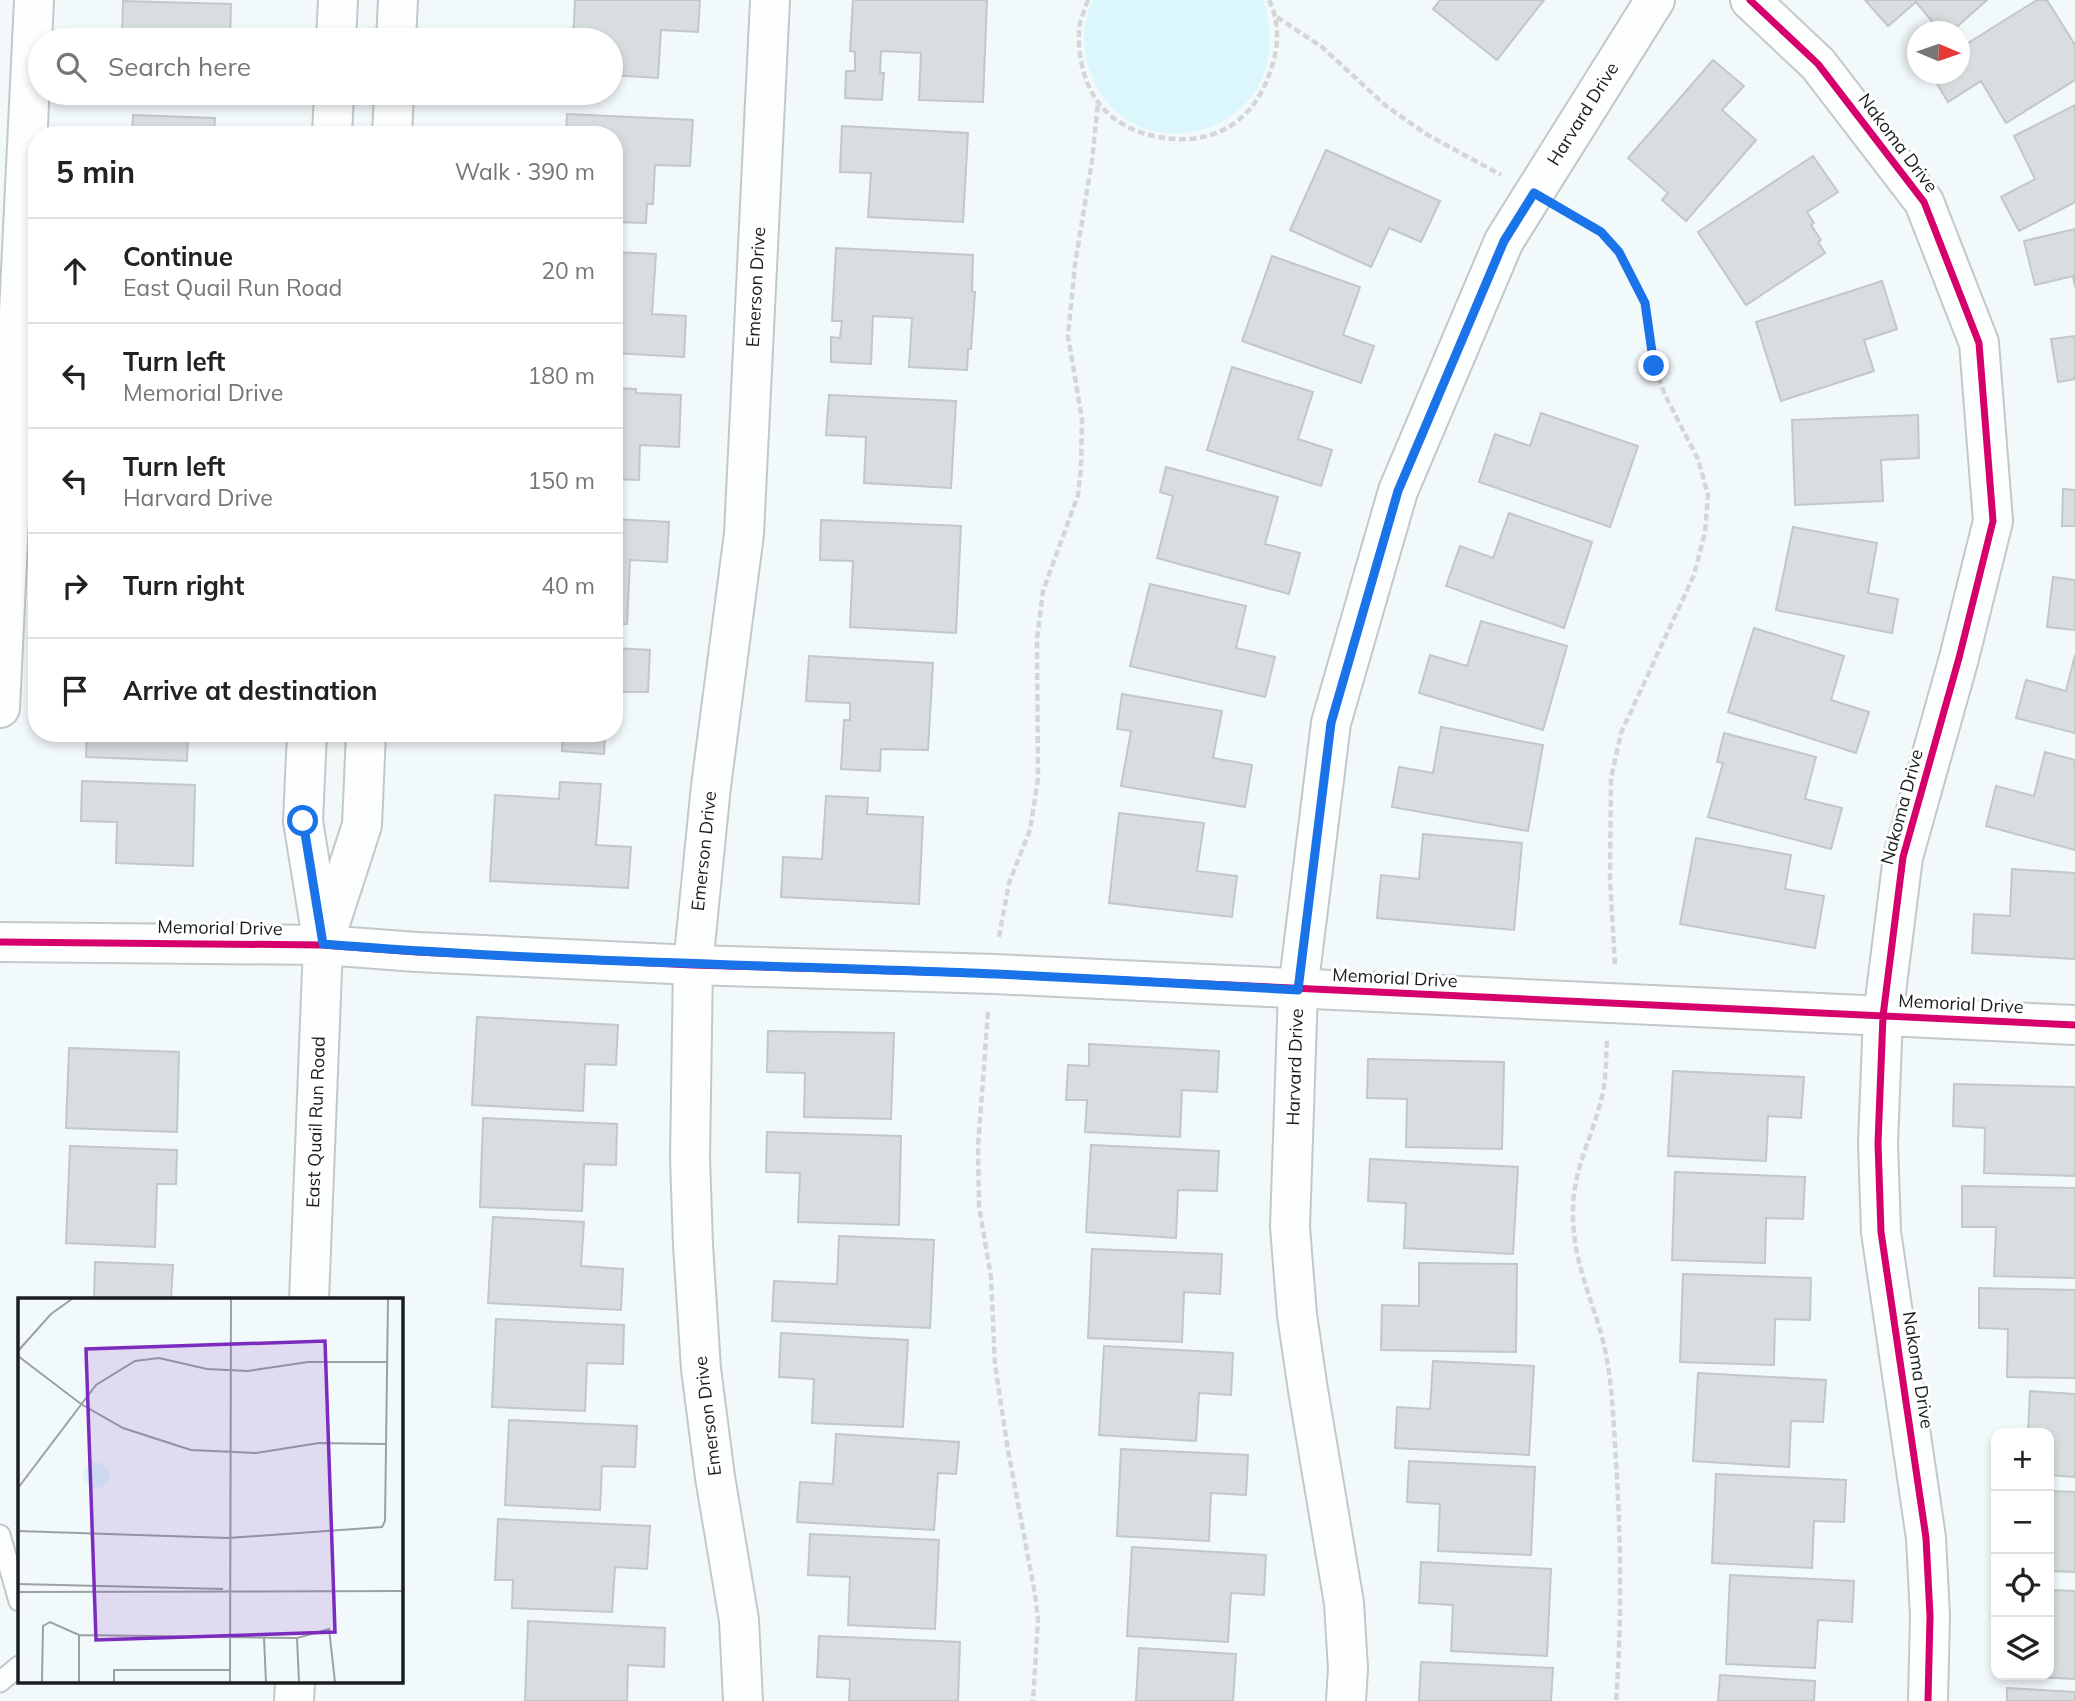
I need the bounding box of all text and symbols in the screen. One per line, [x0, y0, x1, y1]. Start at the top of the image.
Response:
north arrow [1907, 21, 1970, 84]
search box [28, 28, 623, 105]
icon: search [52, 48, 90, 86]
text: Search here [108, 50, 251, 83]
street label: Harvard Drive [1542, 58, 1623, 170]
street label: Nakoma Drive [1854, 89, 1943, 197]
text: 5 min [56, 153, 135, 191]
text: Walk · 390 m [455, 157, 595, 186]
street label: Emerson Drive [741, 226, 770, 348]
text: Continue [123, 240, 233, 273]
icon: ahead [56, 252, 94, 290]
text: 20 m [541, 256, 595, 285]
text: East Quail Run Road [123, 273, 342, 302]
text: Turn left [123, 345, 225, 378]
route end [1638, 350, 1669, 381]
icon: left [56, 357, 94, 395]
text: 180 m [527, 361, 595, 390]
text: Memorial Drive [123, 378, 283, 407]
text: Turn left [123, 450, 225, 483]
icon: left [56, 462, 94, 500]
text: 150 m [527, 466, 595, 495]
text: Harvard Drive [123, 483, 273, 512]
icon: right [56, 567, 94, 605]
text: Turn right [123, 569, 244, 602]
text: 40 m [541, 571, 595, 600]
icon: arrive [56, 672, 94, 710]
text: Arrive at destination [123, 674, 378, 707]
street label: Nakoma Drive [1875, 747, 1928, 867]
street label: Emerson Drive [686, 790, 721, 912]
route start [287, 805, 318, 836]
street label: Memorial Drive [157, 915, 283, 940]
street label: Memorial Drive [1332, 963, 1458, 992]
street label: Memorial Drive [1898, 989, 2024, 1018]
street label: Harvard Drive [1281, 1008, 1308, 1126]
street label: East Quail Run Road [301, 1036, 330, 1208]
inset map [18, 1298, 402, 1684]
street label: Nakoma Drive [1898, 1310, 1939, 1430]
street label: Emerson Drive [689, 1355, 726, 1477]
map controls [1991, 1428, 2054, 1680]
button: + [1991, 1428, 2054, 1491]
button: − [1991, 1491, 2054, 1554]
button: locate [1991, 1554, 2054, 1617]
button: layers [1991, 1617, 2054, 1680]

